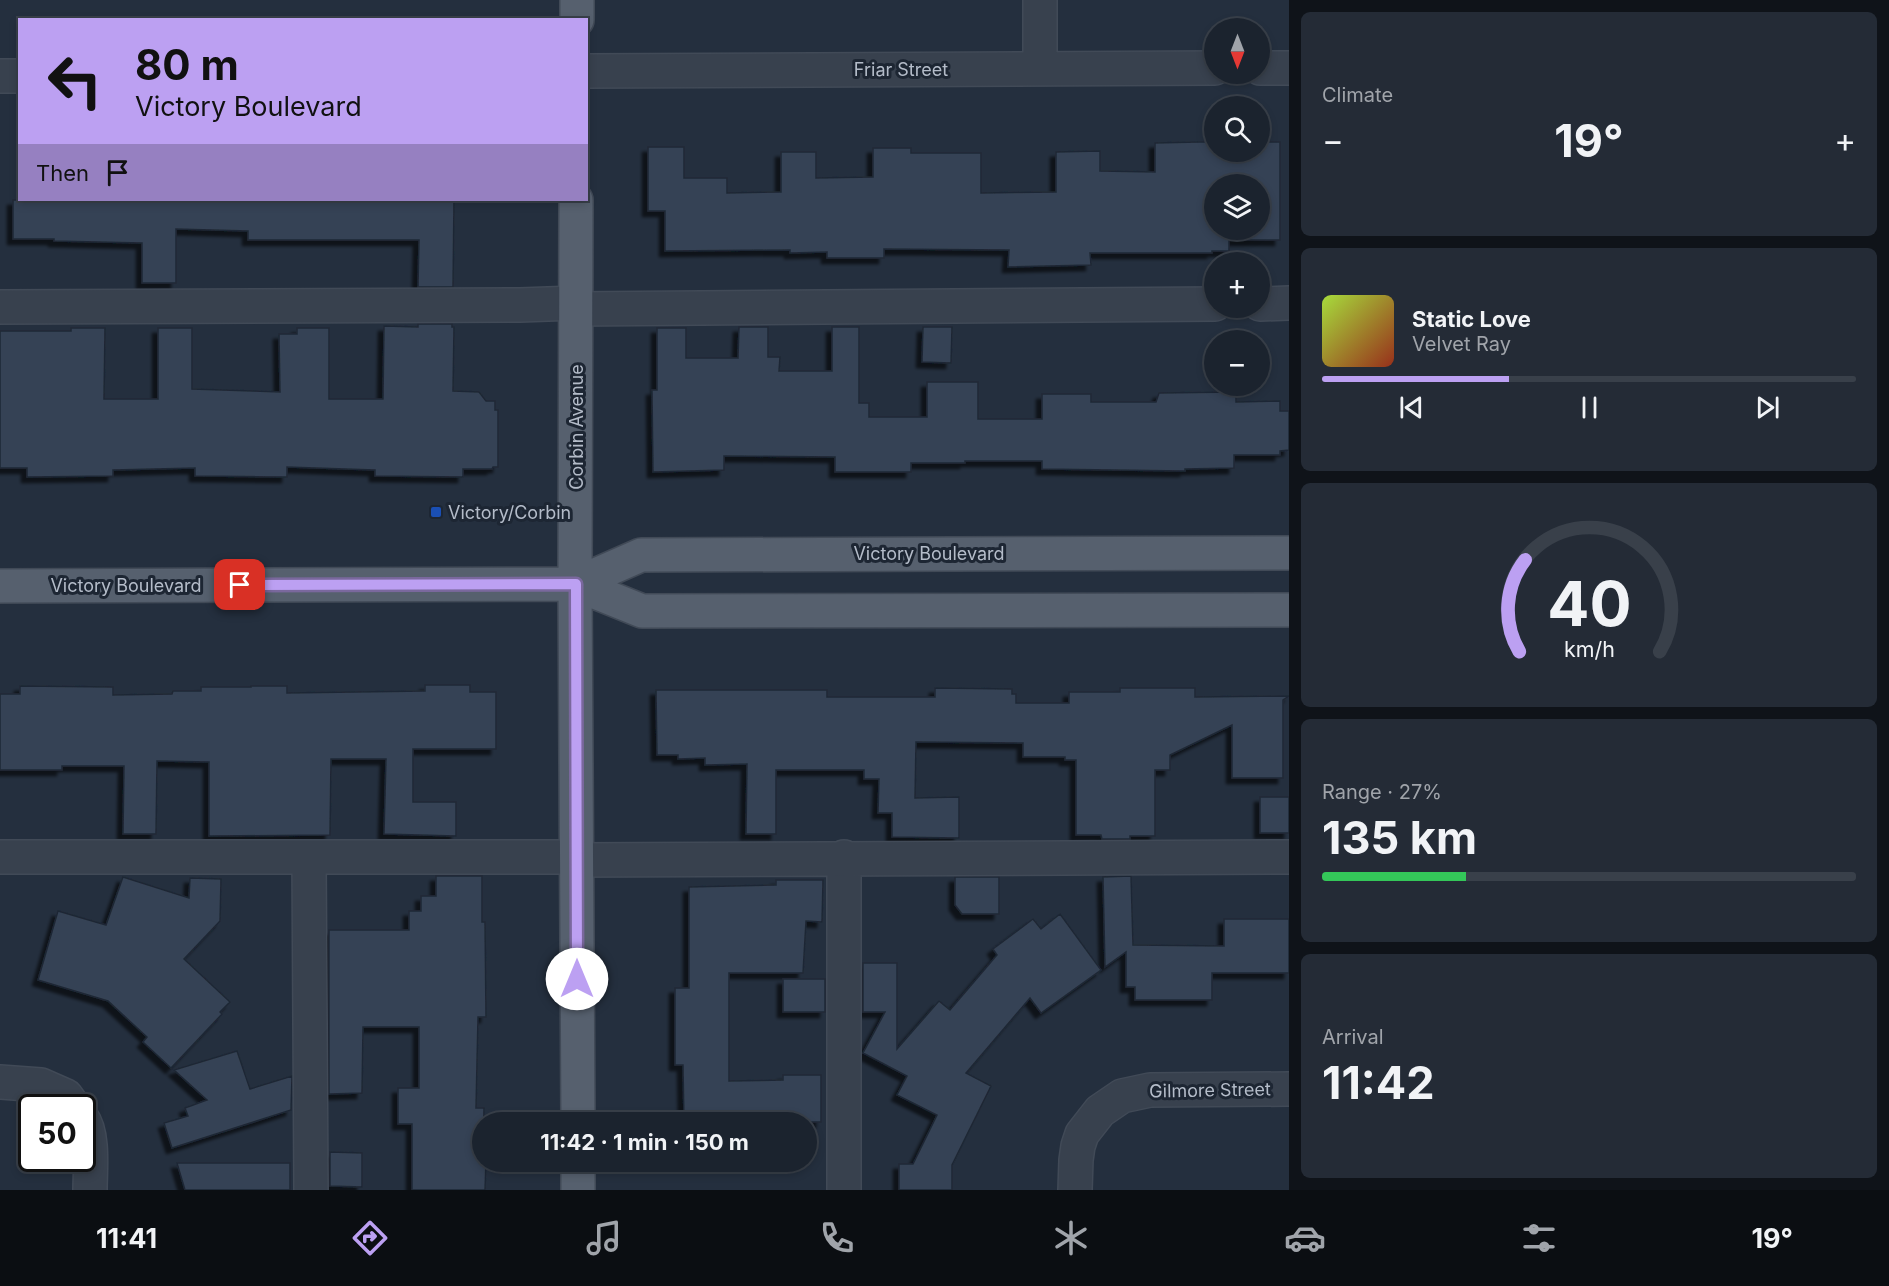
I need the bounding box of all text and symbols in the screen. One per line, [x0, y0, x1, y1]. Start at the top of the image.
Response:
north arrow [1204, 18, 1270, 84]
map controls [1204, 18, 1270, 396]
text: 80 m [135, 39, 239, 90]
icon: left [36, 42, 114, 120]
street label: Friar Street [854, 59, 948, 80]
text: Climate [1322, 83, 1393, 107]
text: Victory Boulevard [135, 90, 362, 123]
button: search [1204, 96, 1270, 162]
text: 19° [1554, 113, 1624, 168]
text: − [1322, 120, 1344, 160]
text: + [1834, 120, 1856, 160]
icon: arrive [101, 156, 134, 189]
text: Then [36, 160, 89, 186]
button: layers [1204, 174, 1270, 240]
button: + [1204, 252, 1270, 318]
text: Static Love [1412, 306, 1531, 332]
button: − [1204, 330, 1270, 396]
text: Velvet Ray [1412, 332, 1511, 356]
street label: Corbin Avenue [566, 364, 587, 490]
icon: previous [1395, 391, 1428, 424]
icon: pause [1573, 391, 1606, 424]
icon: next [1751, 391, 1784, 424]
place label: Victory/Corbin [448, 502, 571, 523]
marker: Victory/Corbin [429, 505, 443, 519]
street label: Victory Boulevard [853, 543, 1005, 564]
pin [214, 559, 265, 610]
text: 40 [1547, 566, 1631, 641]
icon: arrive [223, 568, 256, 601]
street label: Victory Boulevard [50, 575, 202, 596]
text: km/h [1564, 636, 1614, 662]
text: Range · 27% [1322, 780, 1442, 804]
text: 135 km [1322, 810, 1477, 865]
position arrow [545, 947, 609, 1011]
text: Arrival [1322, 1025, 1384, 1049]
text: 11:42 [1322, 1055, 1435, 1110]
street label: Gilmore Street [1149, 1078, 1271, 1102]
speed limit sign: 50 [18, 1094, 96, 1172]
text: 11:42 · 1 min · 150 m [540, 1129, 749, 1155]
icon: directions [349, 1217, 391, 1259]
icon: music [583, 1217, 625, 1259]
icon: phone [816, 1217, 858, 1259]
icon: climate [1050, 1217, 1092, 1259]
icon: car [1284, 1217, 1326, 1259]
icon: filters [1518, 1217, 1560, 1259]
text: 11:41 [96, 1222, 157, 1255]
text: 19° [1751, 1222, 1793, 1255]

